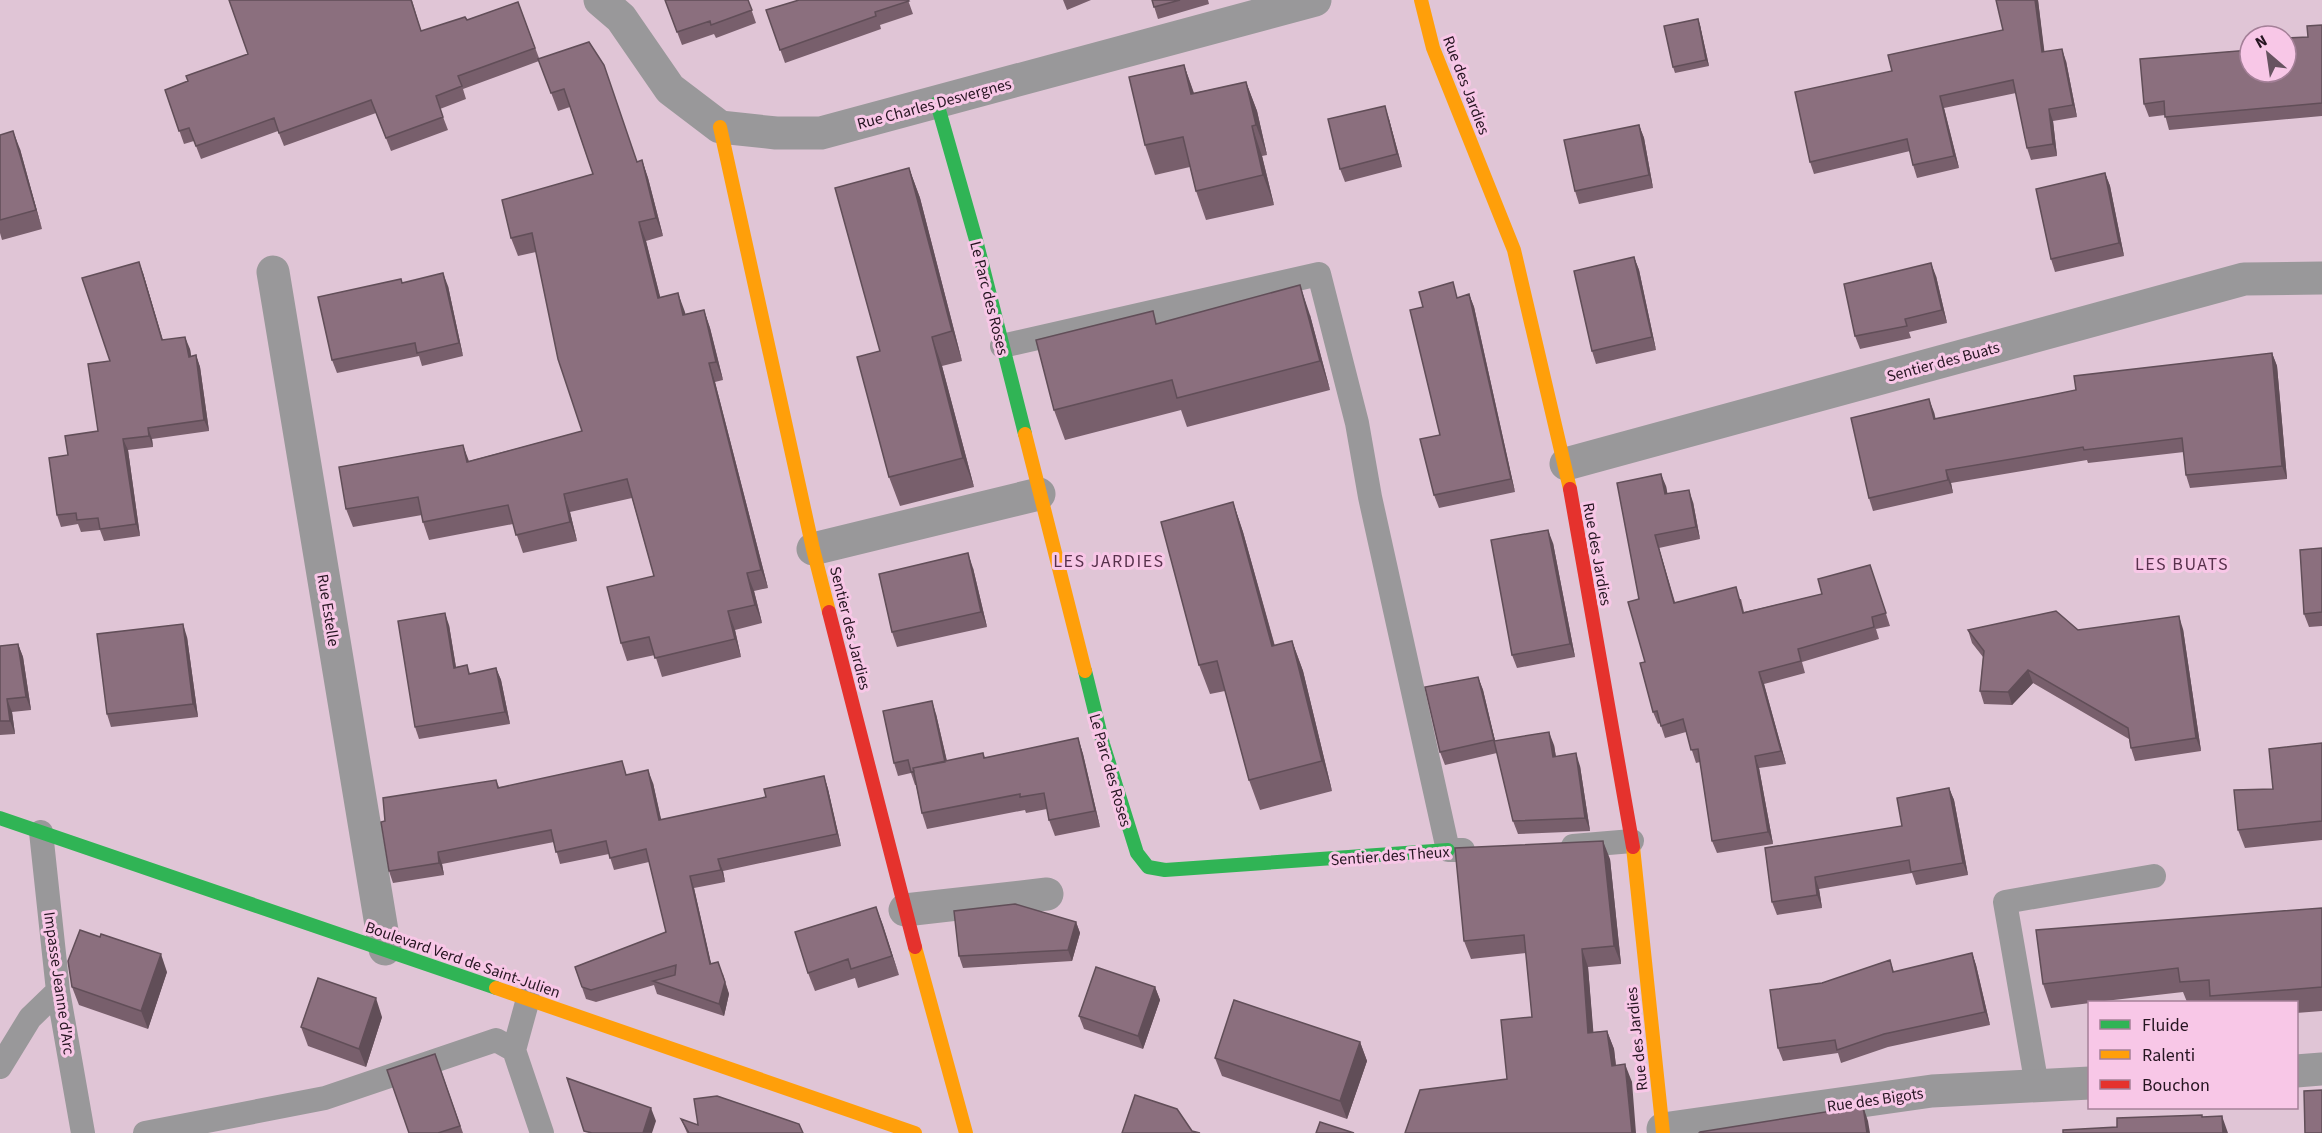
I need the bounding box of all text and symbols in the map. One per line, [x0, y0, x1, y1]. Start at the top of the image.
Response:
north arrow [2238, 24, 2298, 84]
text: N [2251, 30, 2271, 54]
street label: Rue des Jardies [1437, 33, 1495, 138]
street label: Rue Charles Desvergnes [855, 73, 1014, 135]
street label: Le Parc des Roses [964, 239, 1014, 358]
street label: Sentier des Buats [1884, 336, 2002, 388]
street label: Rue des Jardies [1577, 501, 1617, 608]
district label: LES JARDIES [1053, 549, 1165, 574]
district label: LES BUATS [2135, 552, 2229, 577]
street label: Sentier des Jardies [824, 564, 876, 693]
street label: Rue Estelle [311, 572, 345, 648]
street label: Le Parc des Roses [1083, 711, 1137, 830]
street label: Sentier des Theux [1330, 841, 1450, 871]
street label: Impasse Jeanne d'Arc [38, 910, 80, 1056]
street label: Boulevard Verd de Saint-Julien [362, 916, 563, 1004]
street label: Rue des Jardies [1621, 986, 1653, 1092]
legend [2088, 1001, 2298, 1109]
text: Fluide [2142, 1013, 2189, 1038]
text: Ralenti [2142, 1043, 2195, 1068]
text: Bouchon [2142, 1073, 2210, 1098]
street label: Rue des Bigots [1825, 1082, 1925, 1118]

